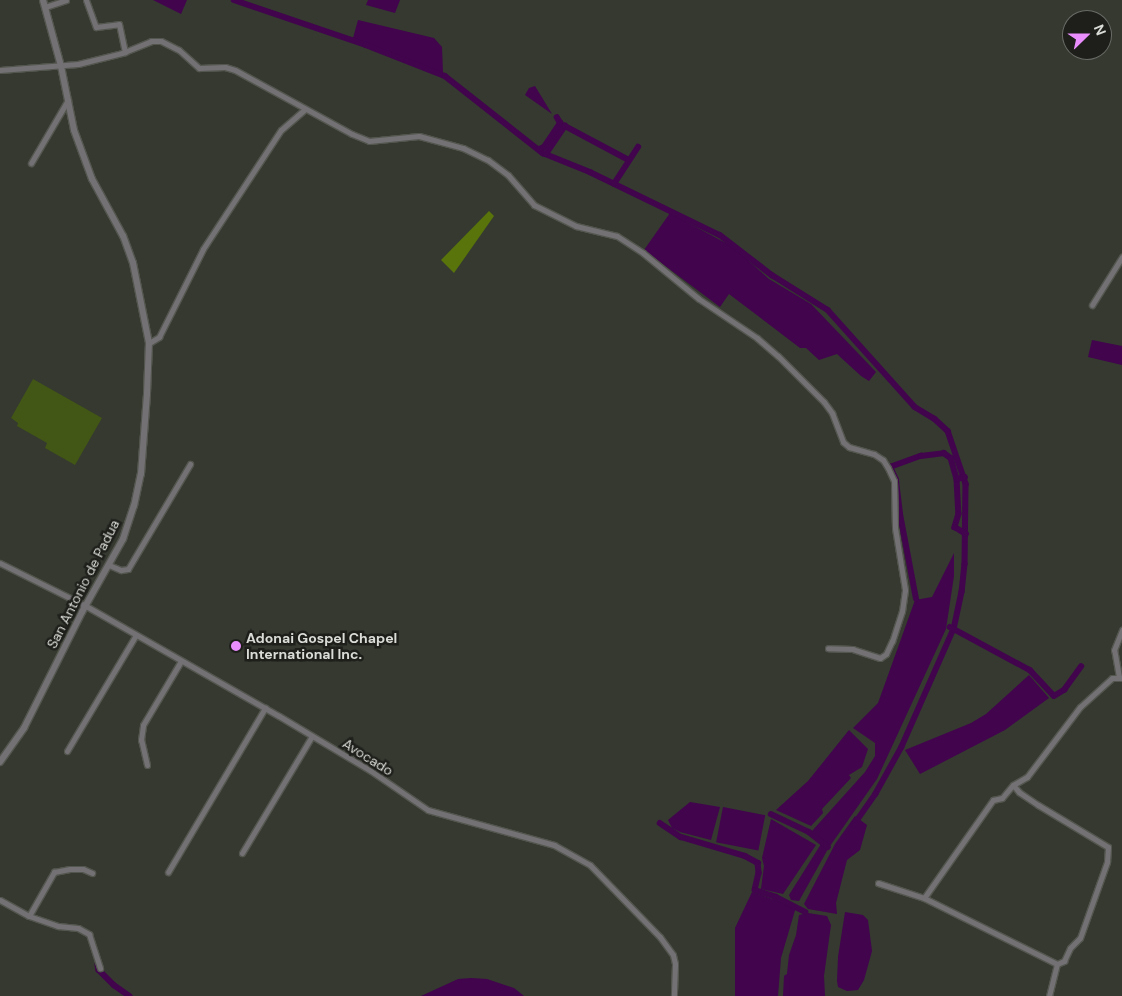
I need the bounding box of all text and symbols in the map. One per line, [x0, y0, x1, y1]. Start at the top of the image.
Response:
north arrow [1062, 10, 1112, 60]
text: N [1090, 22, 1110, 38]
street label: San Antonio de Padua [43, 517, 123, 651]
place label: Adonai Gospel Chapel International Inc. [246, 630, 397, 662]
marker: Adonai Gospel Chapel International Inc. [230, 640, 242, 652]
street label: Avocado [340, 735, 396, 779]

